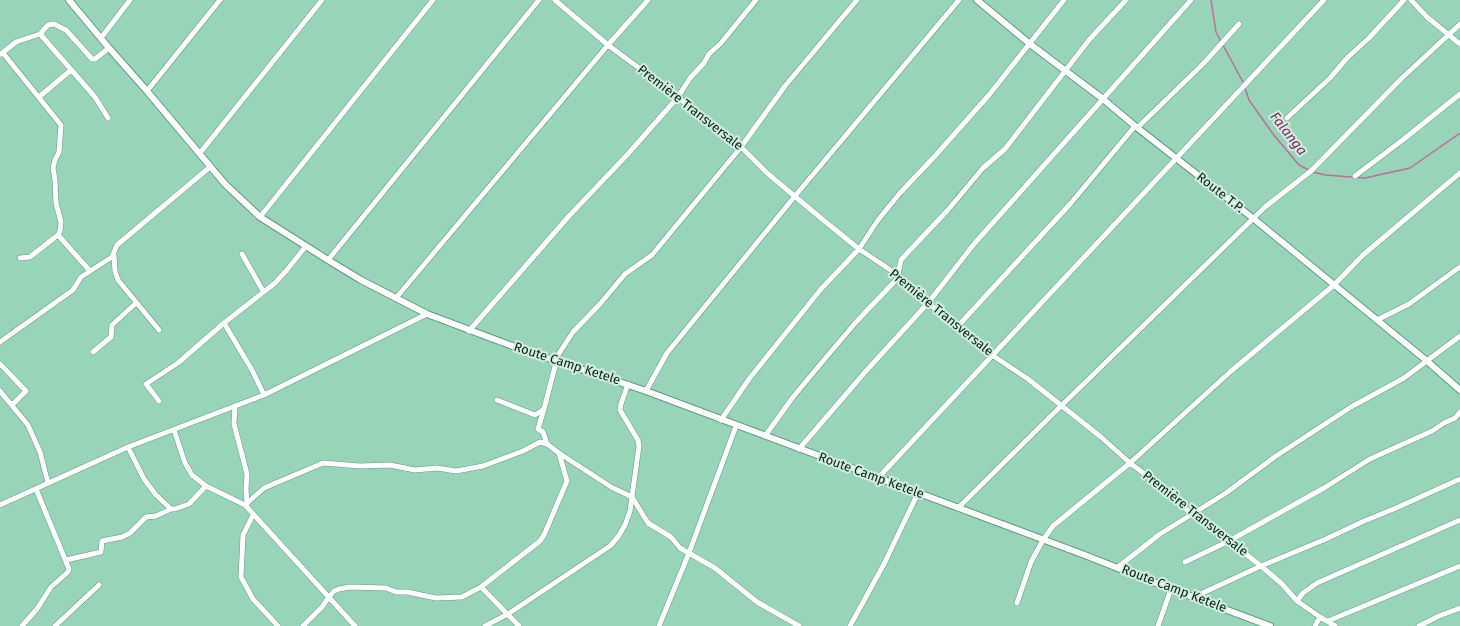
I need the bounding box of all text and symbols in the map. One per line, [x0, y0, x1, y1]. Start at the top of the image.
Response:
street label: Première Transversale [634, 62, 746, 154]
water label: Falanga [1266, 109, 1310, 159]
street label: Route T.P. [1193, 170, 1247, 216]
street label: Première Transversale [886, 266, 996, 360]
street label: Route Camp Ketele [512, 339, 622, 389]
street label: Route Camp Ketele [816, 450, 926, 502]
street label: Première Transversale [1139, 468, 1251, 560]
street label: Route Camp Ketele [1119, 562, 1229, 616]

